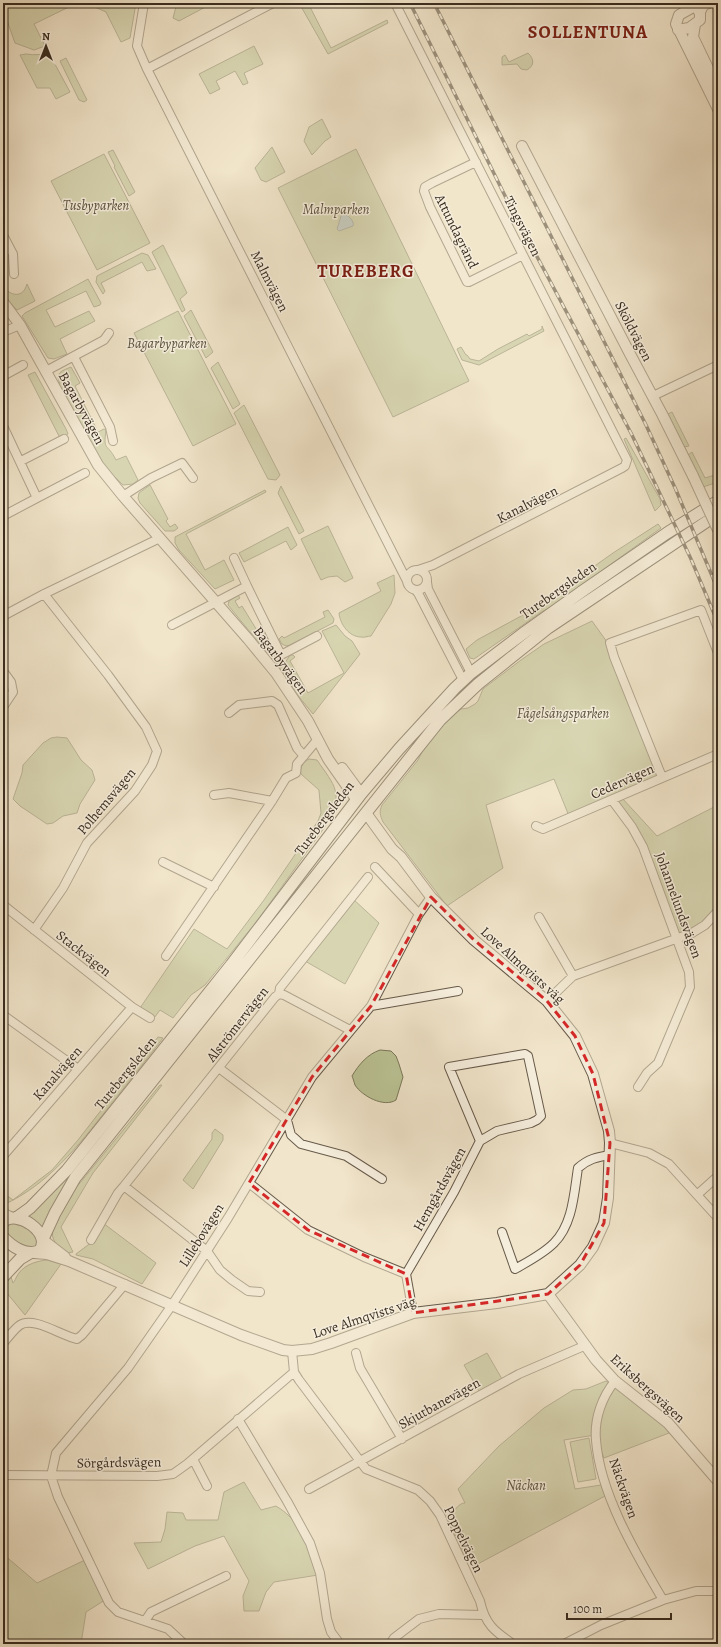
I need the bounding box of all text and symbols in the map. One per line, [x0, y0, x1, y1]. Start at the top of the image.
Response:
district label: SOLLENTUNA [528, 20, 648, 44]
north arrow [26, 26, 66, 66]
text: N [42, 29, 50, 44]
street label: Attundagränd [430, 190, 483, 272]
street label: Tingsvägen [499, 193, 546, 260]
park label: Tusbyparken [63, 196, 129, 215]
park label: Malmparken [302, 200, 370, 219]
street label: Malmvägen [246, 247, 293, 315]
district label: TUREBERG [317, 259, 415, 283]
street label: Sköldvägen [610, 298, 657, 365]
park label: Bagarbyparken [127, 334, 207, 353]
street label: Bagarbyvägen [54, 369, 109, 448]
street label: Kanalvägen [493, 481, 561, 528]
street label: Turebergsleden [516, 557, 600, 624]
street label: Bagarbyvägen [249, 623, 313, 698]
park label: Fågelsångsparken [517, 704, 609, 723]
street label: Cedervägen [587, 759, 657, 804]
street label: Polhemsvägen [73, 764, 140, 839]
street label: Turebergsleden [290, 777, 359, 859]
street label: Johannelundsvägen [650, 849, 707, 961]
street label: Love Almqvists väg [476, 922, 569, 1008]
street label: Stackvägen [52, 926, 115, 981]
street label: Alströmervägen [201, 982, 273, 1067]
street label: Turebergsleden [90, 1033, 161, 1114]
street label: Kanalvägen [28, 1042, 87, 1105]
street label: Hemgårdsvägen [408, 1144, 471, 1235]
street label: Lillebovägen [174, 1200, 229, 1271]
street label: Love Almqvists väg [310, 1292, 418, 1343]
street label: Eriksbergsvägen [606, 1350, 689, 1427]
street label: Skjutbanevägen [395, 1373, 484, 1434]
street label: Sörgårdsvägen [77, 1452, 162, 1473]
street label: Näckvägen [604, 1455, 643, 1521]
park label: Näckan [506, 1476, 546, 1495]
street label: Poppelvägen [439, 1503, 488, 1576]
scale bar [567, 1595, 671, 1621]
text: 100 m [573, 1601, 602, 1617]

